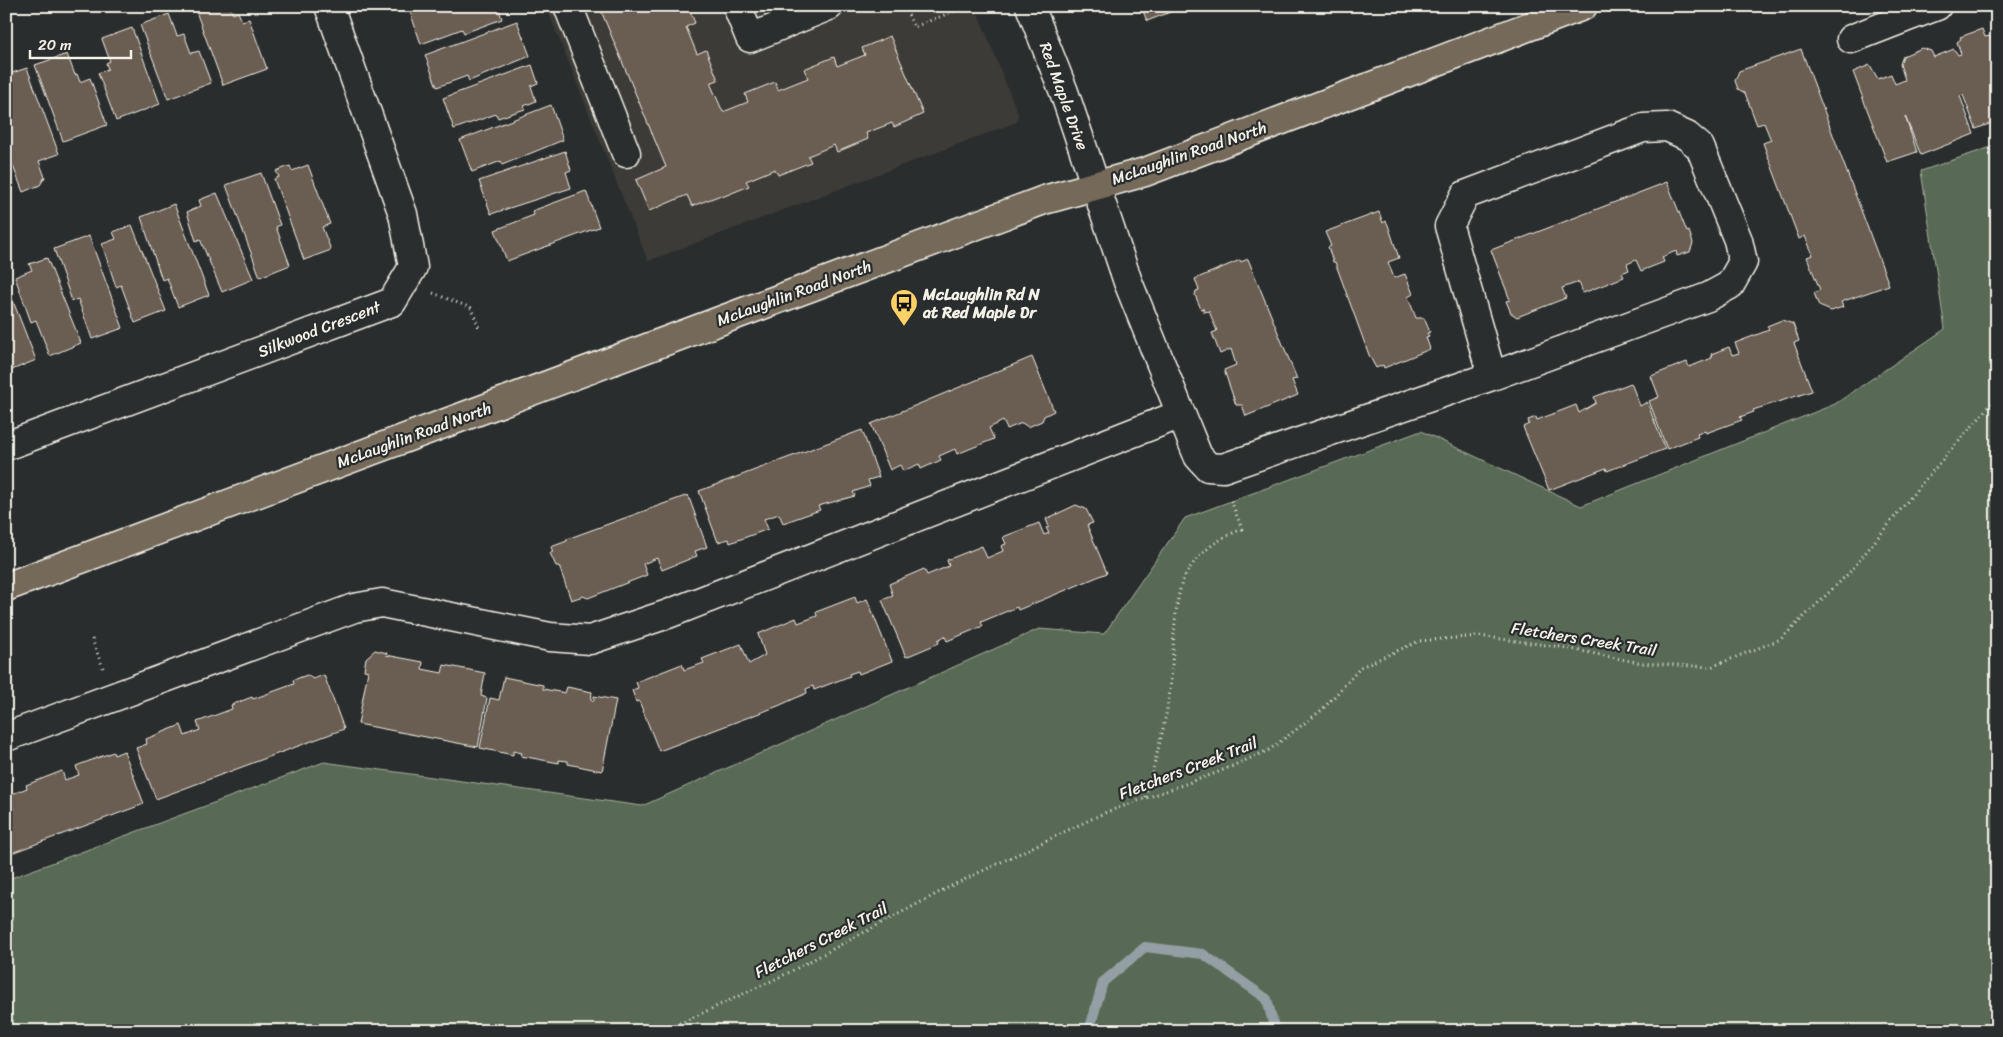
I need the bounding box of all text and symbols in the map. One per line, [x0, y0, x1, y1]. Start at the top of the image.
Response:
scale bar [30, 28, 131, 60]
text: 20 m [38, 32, 72, 58]
street label: Red Maple Drive [1031, 38, 1097, 154]
street label: McLaughlin Road North [1107, 113, 1271, 193]
street label: McLaughlin Road North [713, 252, 875, 334]
place label: McLaughlin Rd N at Red Maple Dr [922, 280, 1041, 327]
bus stop icon: McLaughlin Rd N at Red Maple Dr [889, 288, 919, 327]
street label: Silkwood Crescent [253, 292, 385, 366]
street label: McLaughlin Road North [333, 394, 495, 476]
street label: Fletchers Creek Trail [1509, 613, 1659, 665]
street label: Fletchers Creek Trail [1114, 728, 1262, 808]
street label: Fletchers Creek Trail [749, 894, 893, 986]

